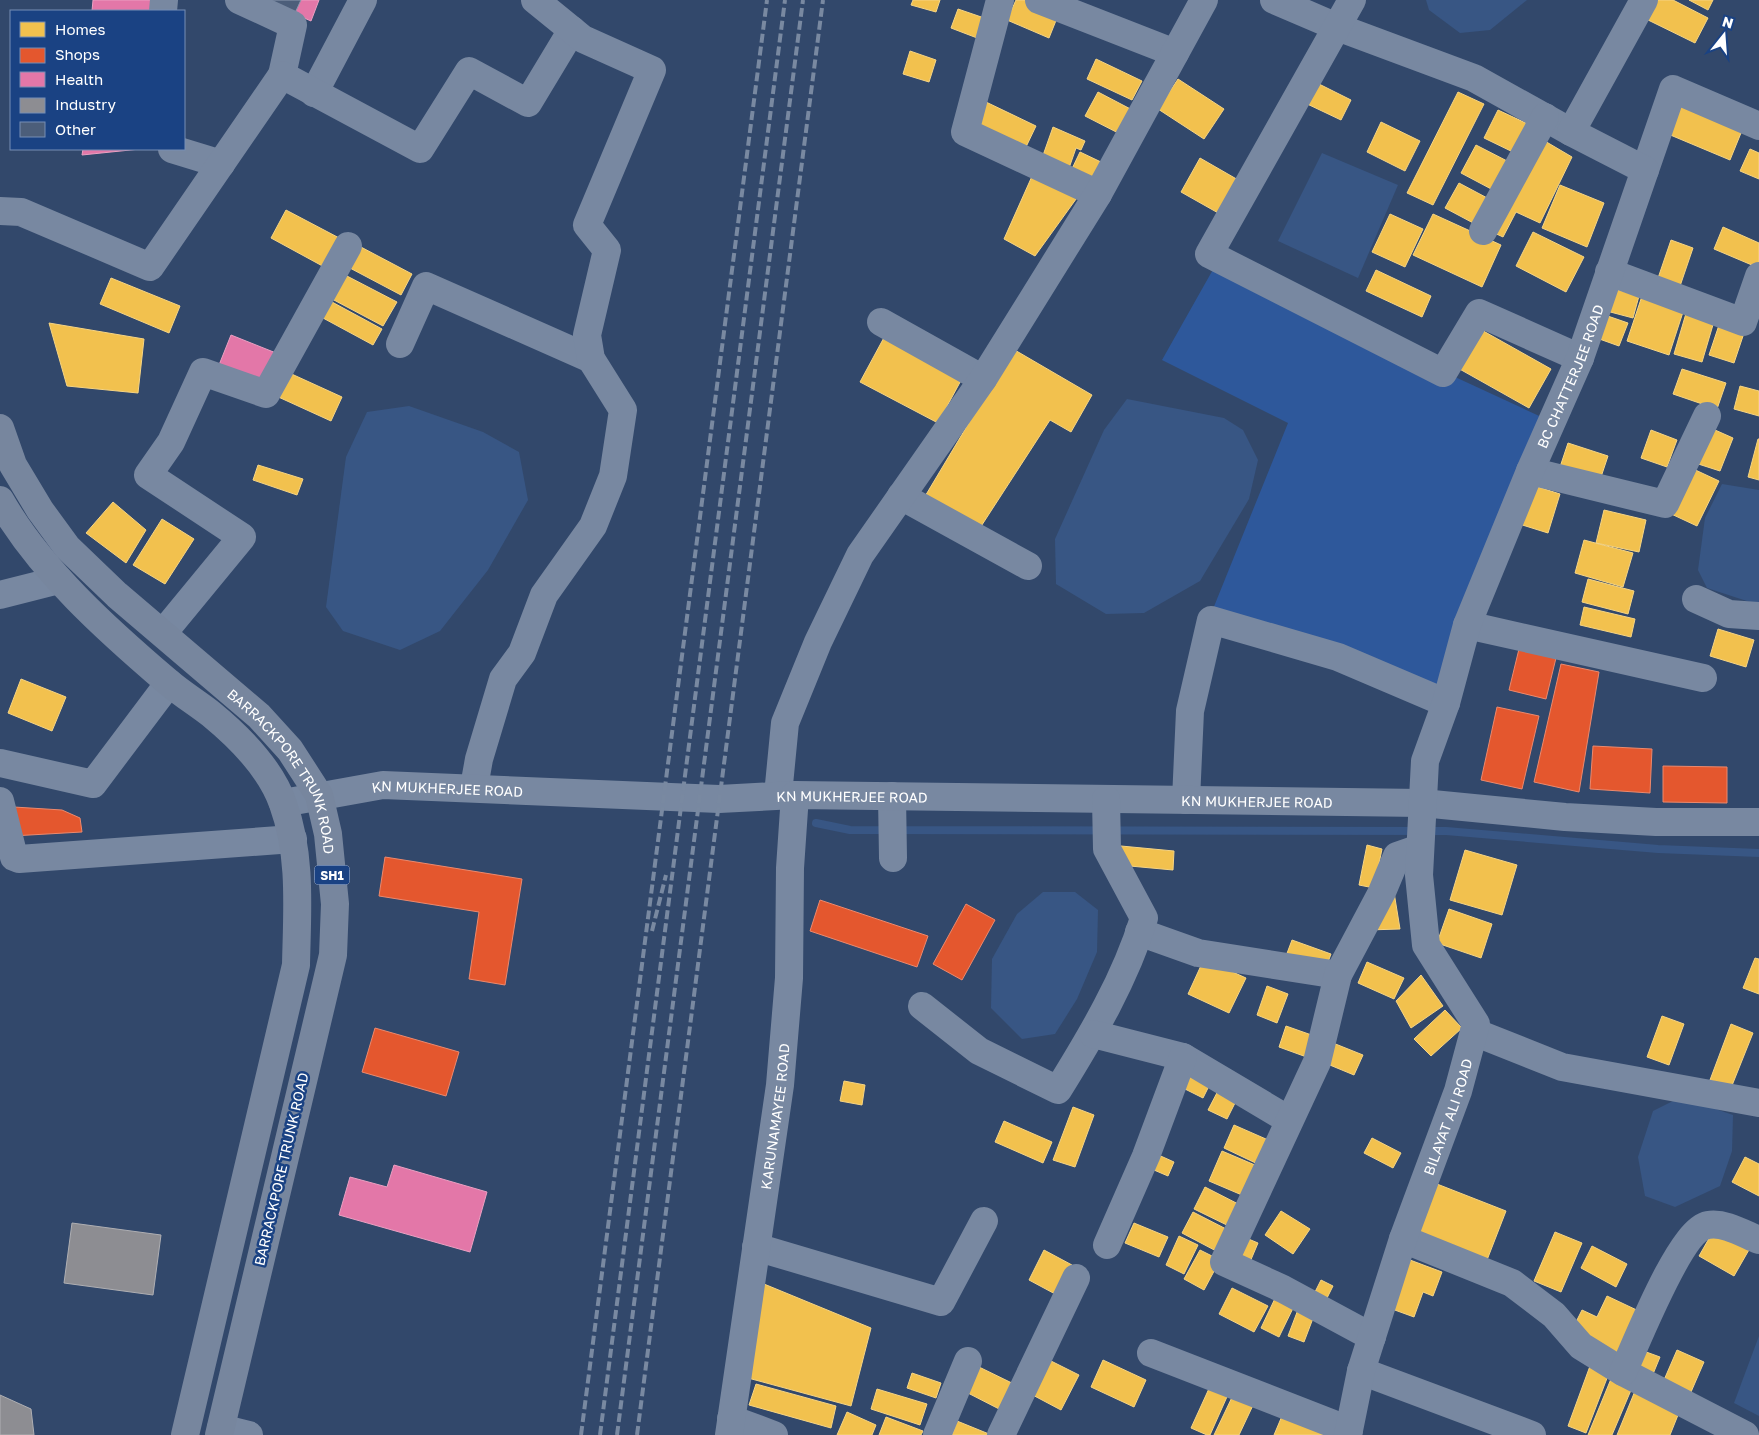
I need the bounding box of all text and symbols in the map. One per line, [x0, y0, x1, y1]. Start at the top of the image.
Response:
legend [10, 10, 185, 150]
north arrow [1699, 10, 1749, 60]
text: N [1720, 12, 1736, 32]
text: Homes [55, 20, 105, 38]
text: Shops [55, 45, 100, 63]
text: Health [55, 70, 103, 88]
text: Industry [55, 95, 116, 113]
text: Other [55, 120, 96, 138]
street label: BC CHATTERJEE ROAD [1533, 302, 1606, 451]
street label: BARRACKPORE TRUNK ROAD [224, 685, 338, 855]
street label: KN MUKHERJEE ROAD [370, 776, 523, 799]
street label: KN MUKHERJEE ROAD [776, 786, 928, 805]
street label: KN MUKHERJEE ROAD [1181, 791, 1333, 810]
road number: SH1 [314, 866, 350, 884]
street label: KARUNAMAYEE ROAD [756, 1042, 792, 1191]
street label: BILAYAT ALI ROAD [1419, 1057, 1475, 1177]
street label: BARRACKPORE TRUNK ROAD [250, 1071, 312, 1267]

